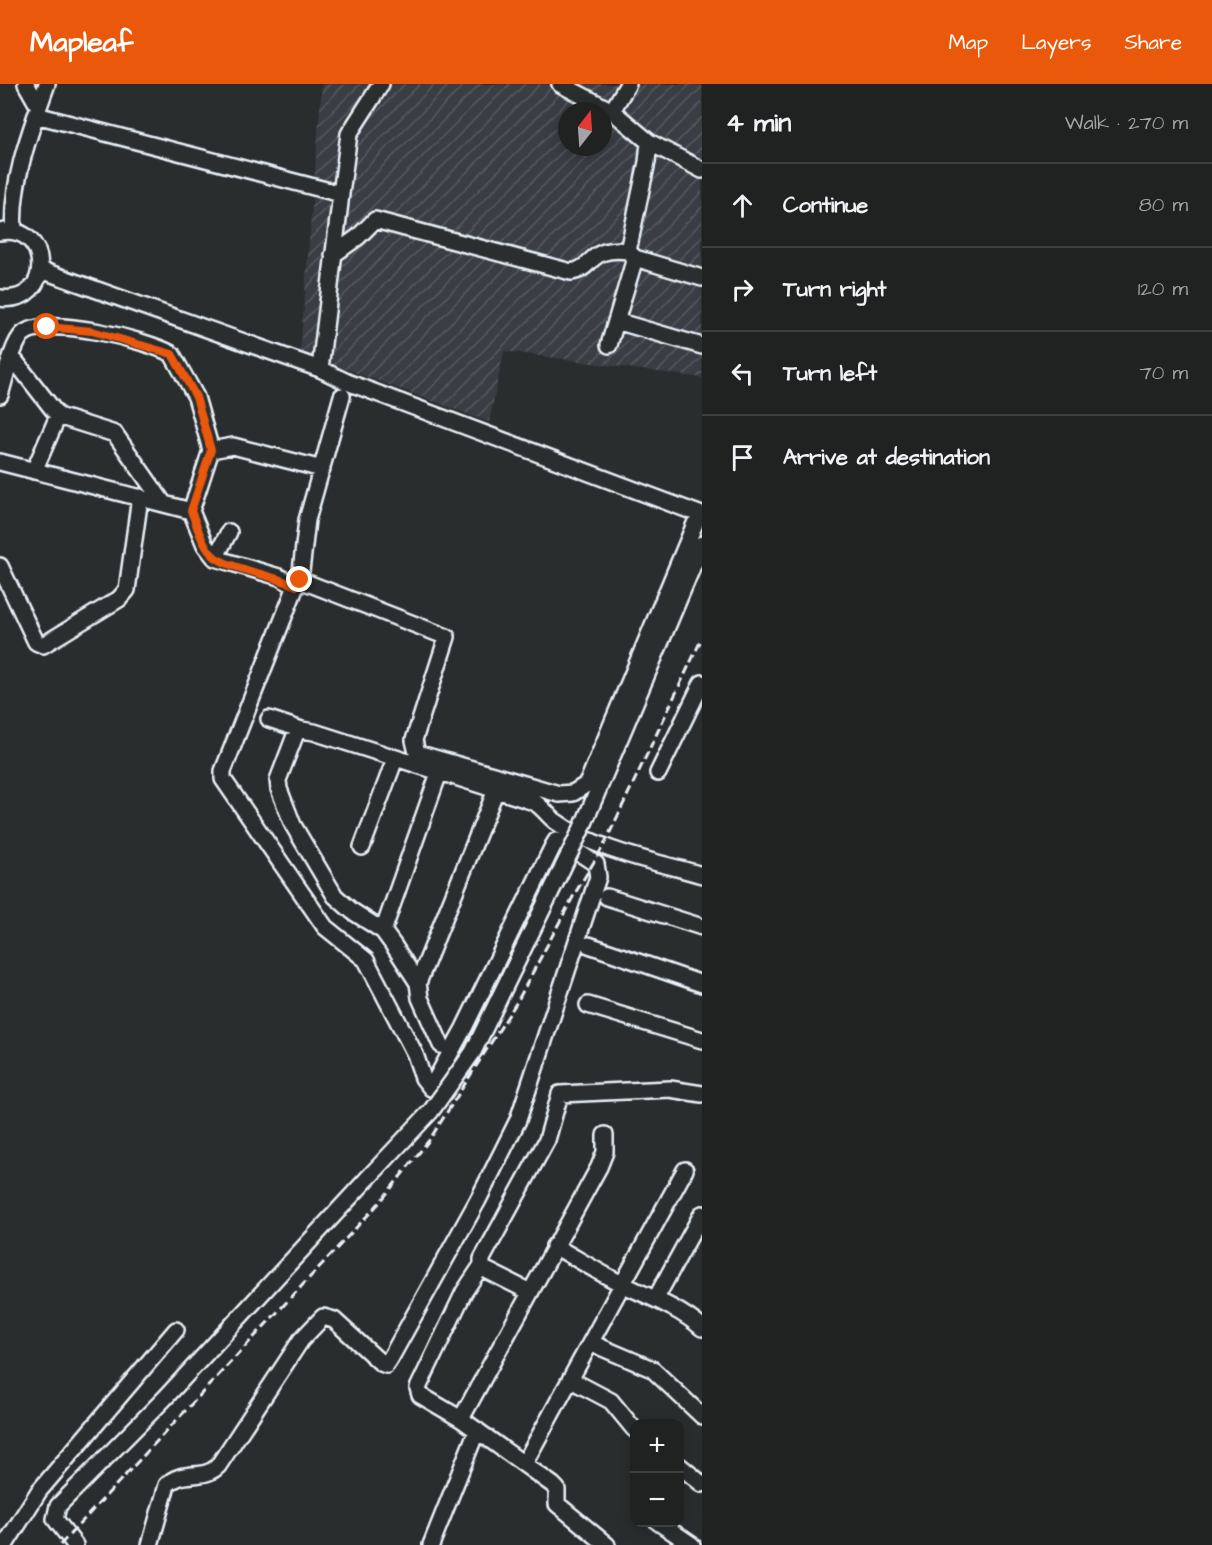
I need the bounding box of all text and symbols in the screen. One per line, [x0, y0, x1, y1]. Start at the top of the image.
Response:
text: Mapleaf [30, 23, 133, 62]
text: Map [948, 28, 988, 57]
text: Layers [1021, 28, 1091, 57]
text: Share [1124, 28, 1182, 57]
north arrow [558, 102, 612, 156]
text: 4 min [726, 105, 791, 141]
text: Walk · 270 m [1065, 109, 1188, 137]
icon: ahead [726, 189, 759, 222]
text: Continue [783, 190, 868, 221]
text: 80 m [1139, 191, 1188, 219]
icon: right [726, 273, 759, 306]
text: Turn right [783, 274, 886, 305]
text: 120 m [1138, 275, 1188, 303]
route start [33, 313, 59, 339]
icon: left [726, 357, 759, 390]
text: Turn left [783, 358, 877, 389]
text: 70 m [1140, 359, 1188, 387]
icon: arrive [726, 441, 759, 474]
text: Arrive at destination [783, 442, 990, 473]
route end [286, 566, 312, 592]
map controls [630, 1419, 684, 1527]
button: + [630, 1419, 684, 1473]
button: − [630, 1473, 684, 1527]

